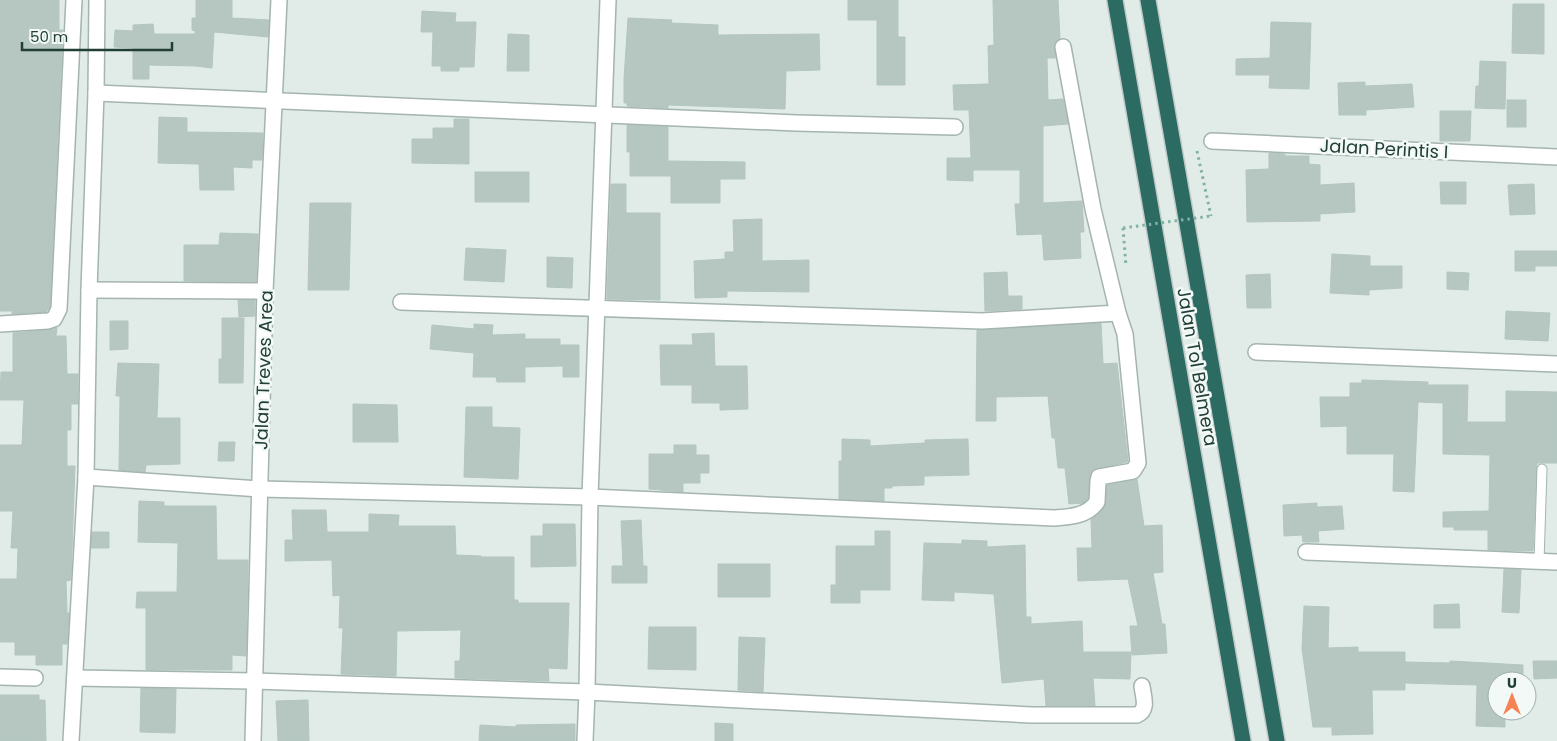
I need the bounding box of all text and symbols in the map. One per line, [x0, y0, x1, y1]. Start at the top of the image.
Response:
scale bar [22, 20, 172, 52]
text: 50 m [30, 26, 68, 47]
street label: Jalan Perintis I [1319, 133, 1449, 164]
street label: Jalan Tol Belmera [1171, 286, 1224, 448]
street label: Jalan Treves Area [248, 290, 279, 450]
north arrow [1487, 671, 1537, 721]
text: U [1507, 673, 1517, 693]

